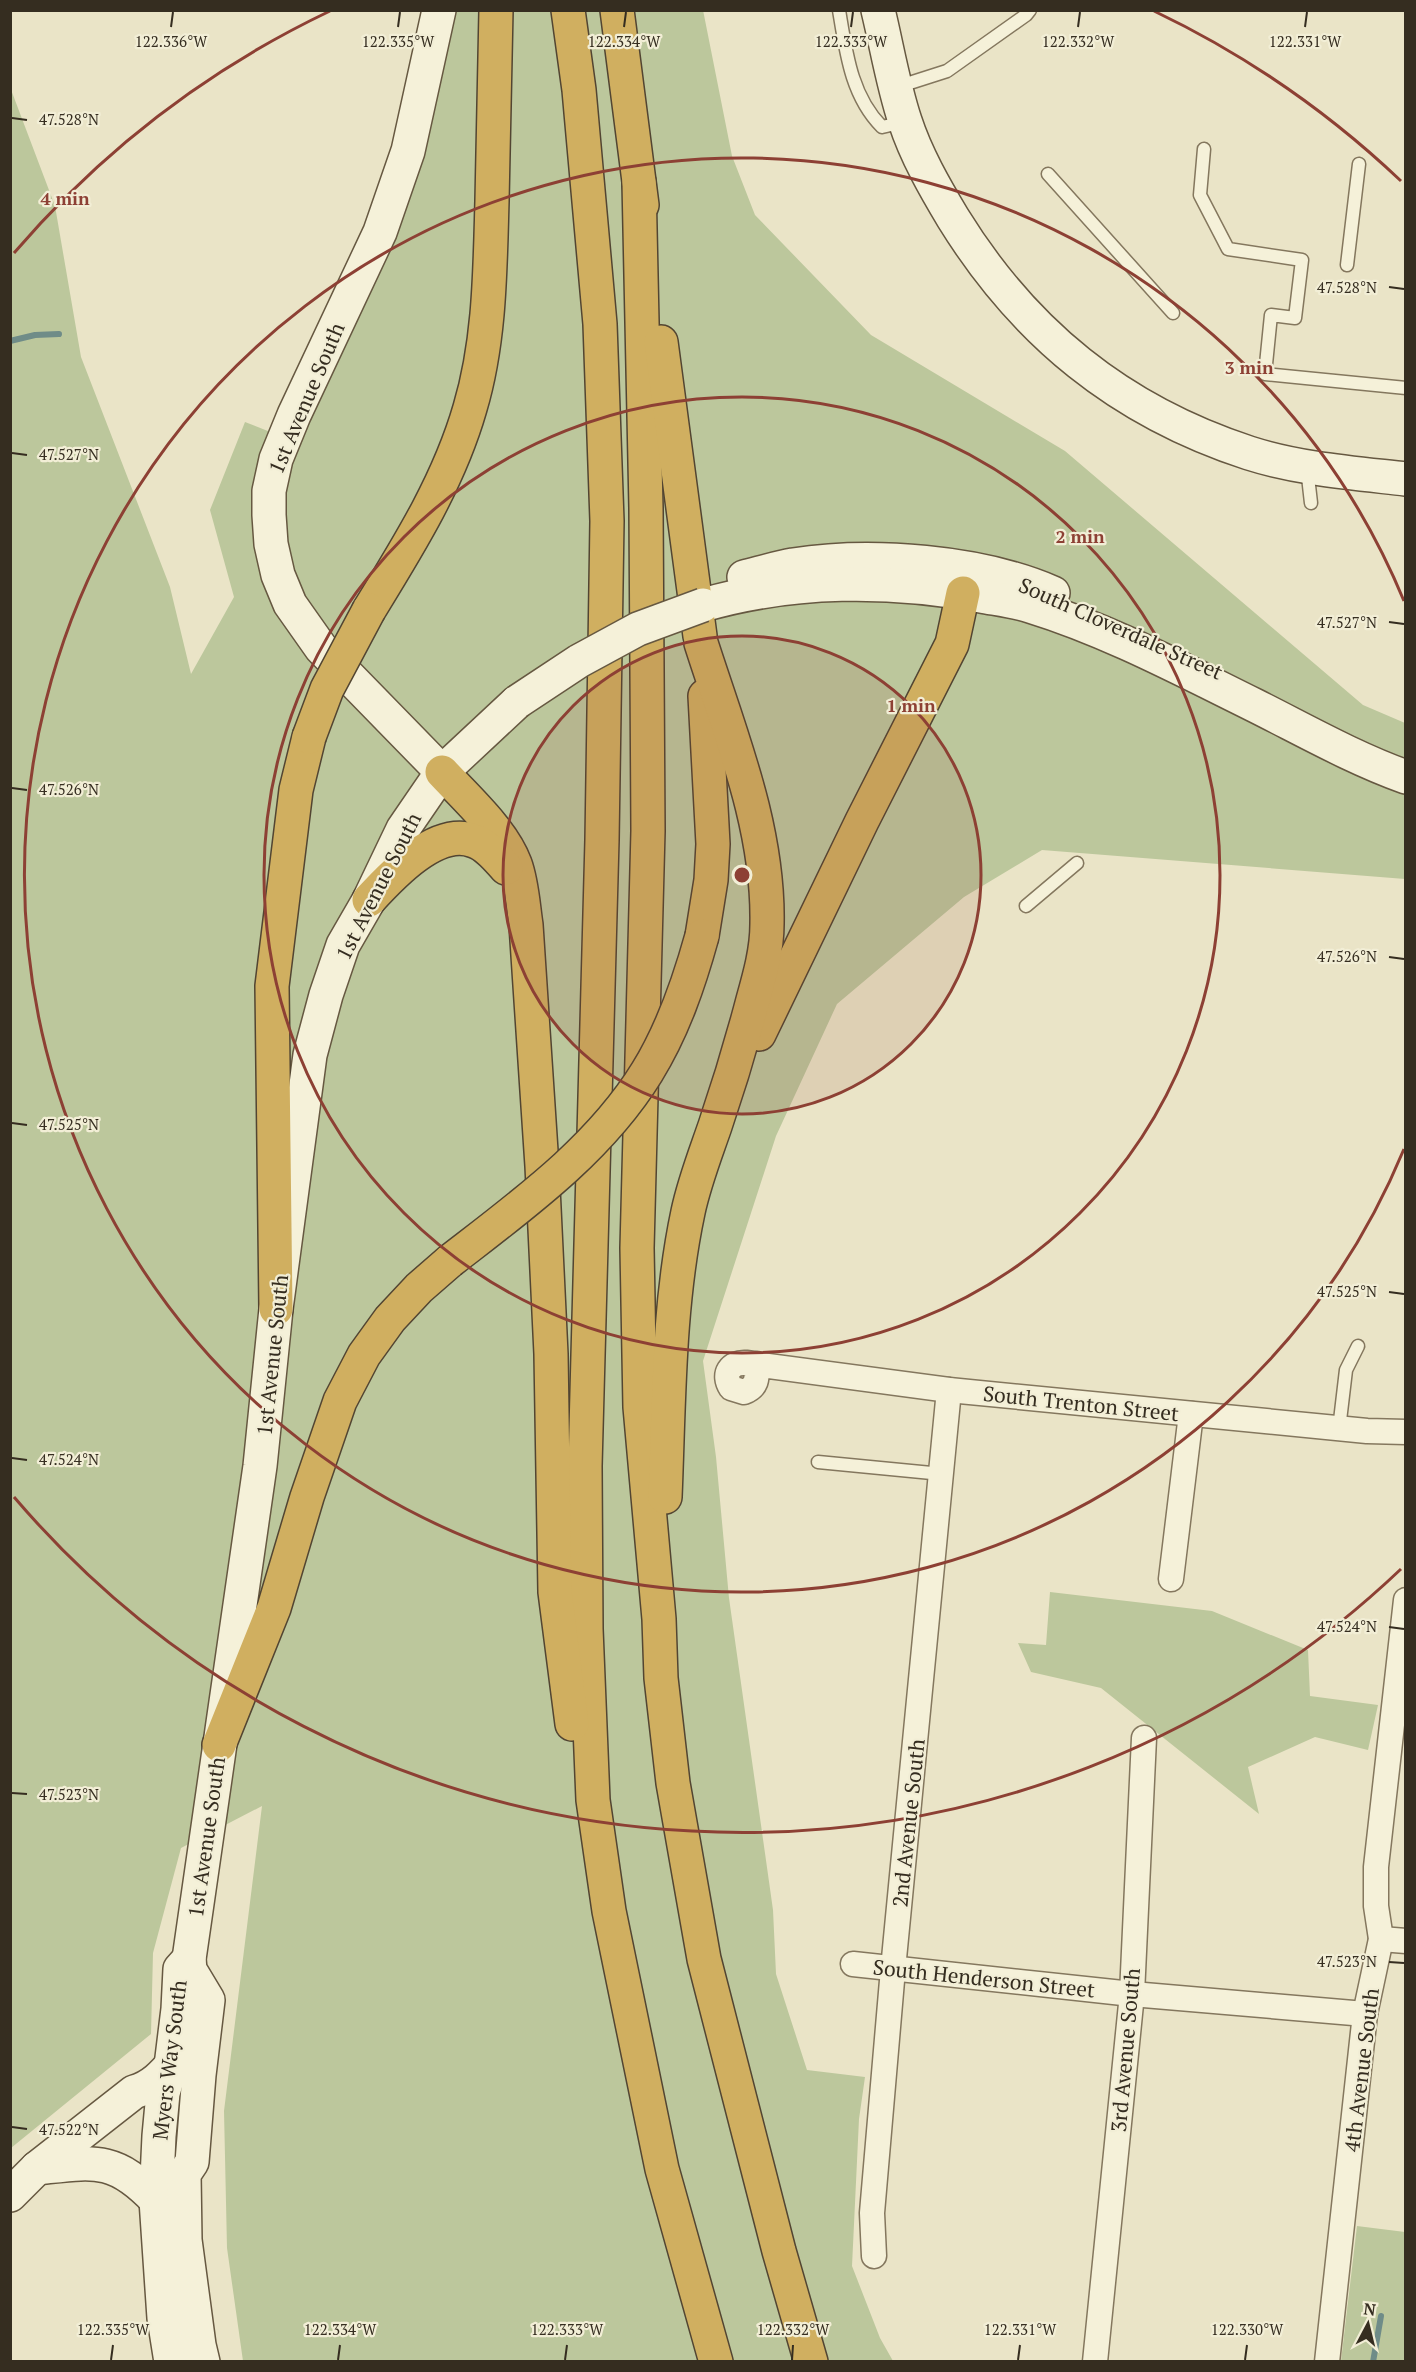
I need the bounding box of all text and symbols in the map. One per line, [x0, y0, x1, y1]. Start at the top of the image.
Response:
text: 122.336°W [135, 31, 208, 51]
text: 122.335°W [362, 31, 435, 51]
text: 122.334°W [588, 31, 661, 51]
text: 122.333°W [815, 31, 888, 51]
text: 122.332°W [1042, 31, 1115, 51]
text: 122.331°W [1269, 31, 1342, 51]
text: 47.528°N [39, 109, 99, 129]
text: 4 min [40, 186, 90, 210]
text: 47.528°N [1317, 277, 1377, 297]
street label: 1st Avenue South [262, 318, 350, 478]
text: 3 min [1224, 355, 1274, 379]
text: 47.527°N [39, 444, 99, 464]
text: 2 min [1055, 524, 1105, 548]
street label: South Cloverdale Street [1015, 570, 1228, 686]
text: 47.527°N [1317, 612, 1377, 632]
text: 1 min [886, 693, 936, 717]
text: 47.526°N [39, 779, 99, 799]
street label: 1st Avenue South [329, 808, 427, 964]
centre of rings [732, 865, 752, 885]
text: 47.526°N [1317, 946, 1377, 966]
text: 47.525°N [39, 1114, 99, 1134]
street label: 1st Avenue South [250, 1273, 294, 1437]
text: 47.525°N [1317, 1281, 1377, 1301]
street label: South Trenton Street [982, 1379, 1180, 1427]
text: 47.524°N [39, 1449, 99, 1469]
text: 47.524°N [1317, 1616, 1377, 1636]
street label: 2nd Avenue South [885, 1738, 931, 1908]
street label: 1st Avenue South [181, 1755, 231, 1919]
text: 47.523°N [39, 1784, 99, 1804]
text: 47.523°N [1317, 1951, 1377, 1971]
street label: South Henderson Street [872, 1952, 1097, 2004]
street label: 3rd Avenue South [1104, 1967, 1146, 2133]
street label: Myers Way South [145, 1978, 193, 2142]
street label: 4th Avenue South [1337, 1986, 1385, 2154]
text: 47.522°N [39, 2119, 99, 2139]
north arrow [1338, 2294, 1398, 2354]
text: N [1362, 2297, 1377, 2321]
text: 122.335°W [77, 2319, 150, 2339]
text: 122.334°W [304, 2319, 377, 2339]
text: 122.333°W [531, 2319, 604, 2339]
text: 122.332°W [757, 2319, 830, 2339]
text: 122.331°W [984, 2319, 1057, 2339]
text: 122.330°W [1211, 2319, 1284, 2339]

